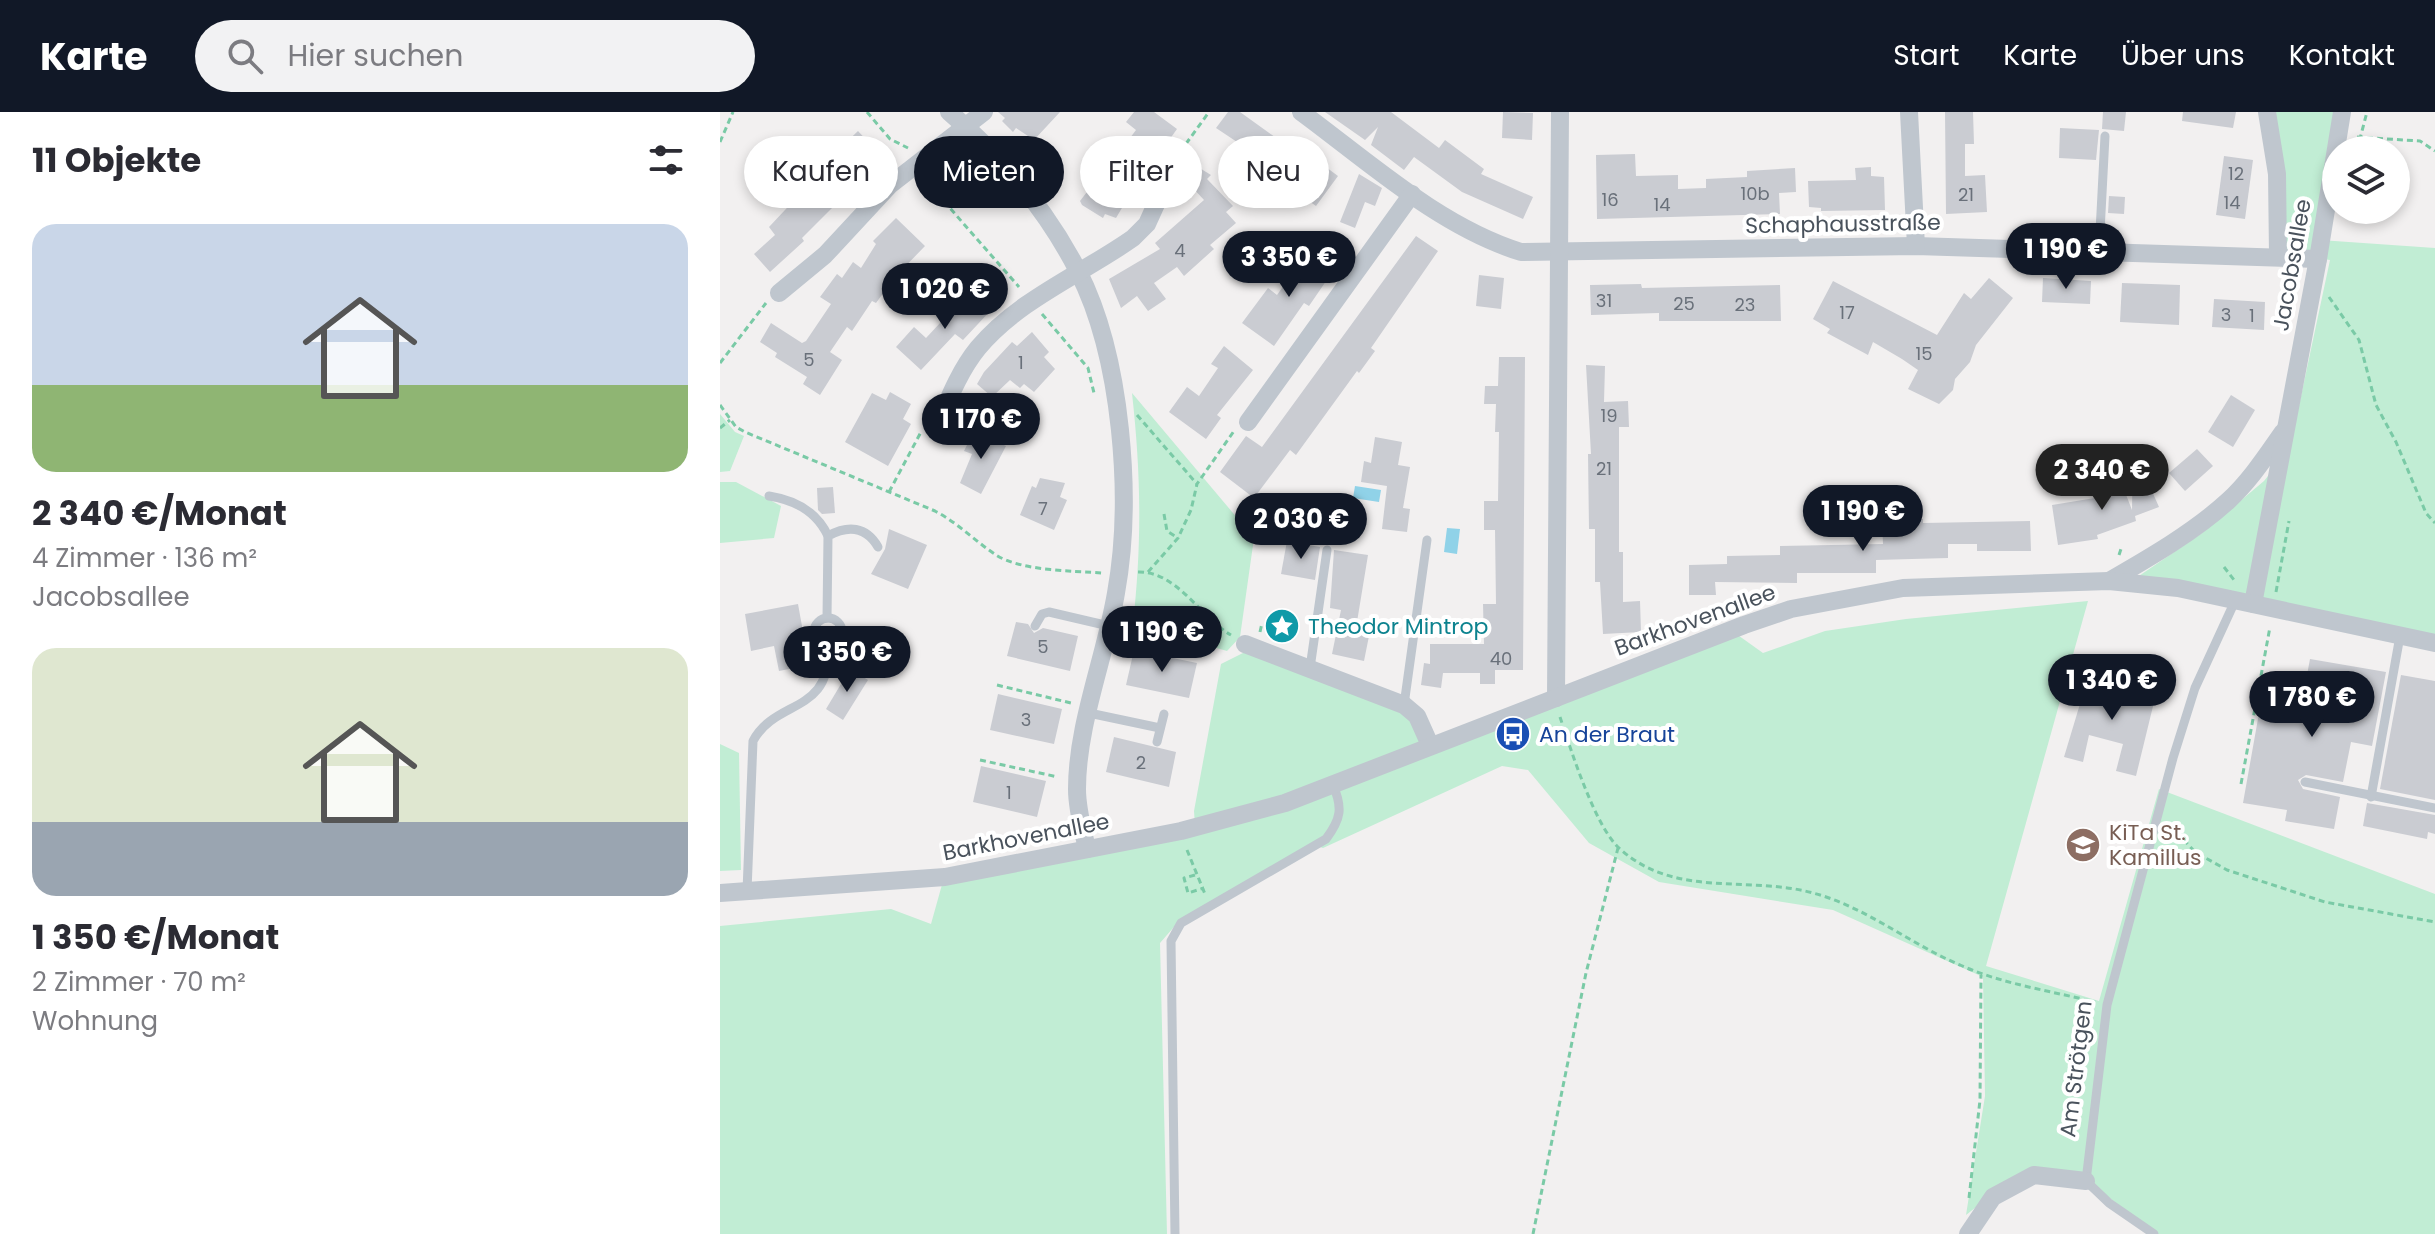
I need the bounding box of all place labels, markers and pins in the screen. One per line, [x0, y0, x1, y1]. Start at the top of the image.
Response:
pin: 1 190 € [1992, 223, 2140, 291]
pin: 3 350 € [1215, 231, 1363, 299]
pin: 1 020 € [871, 263, 1019, 331]
pin: 1 170 € [907, 393, 1055, 461]
pin: 2 340 € [2028, 444, 2176, 512]
pin: 1 190 € [1789, 485, 1937, 553]
pin: 2 030 € [1227, 493, 1375, 561]
pin: 1 190 € [1088, 606, 1236, 674]
place icon: Theodor Mintrop [1263, 607, 1301, 645]
place label: Theodor Mintrop [1308, 611, 1488, 642]
pin: 1 350 € [773, 626, 921, 694]
pin: 1 340 € [2038, 654, 2186, 722]
pin: 1 780 € [2238, 671, 2386, 739]
bus stop icon: An der Braut [1494, 715, 1532, 753]
place label: An der Braut [1539, 719, 1675, 750]
place label: KiTa St. Kamillus [2109, 817, 2202, 873]
school or university icon: KiTa St. Kamillus [2064, 826, 2102, 864]

